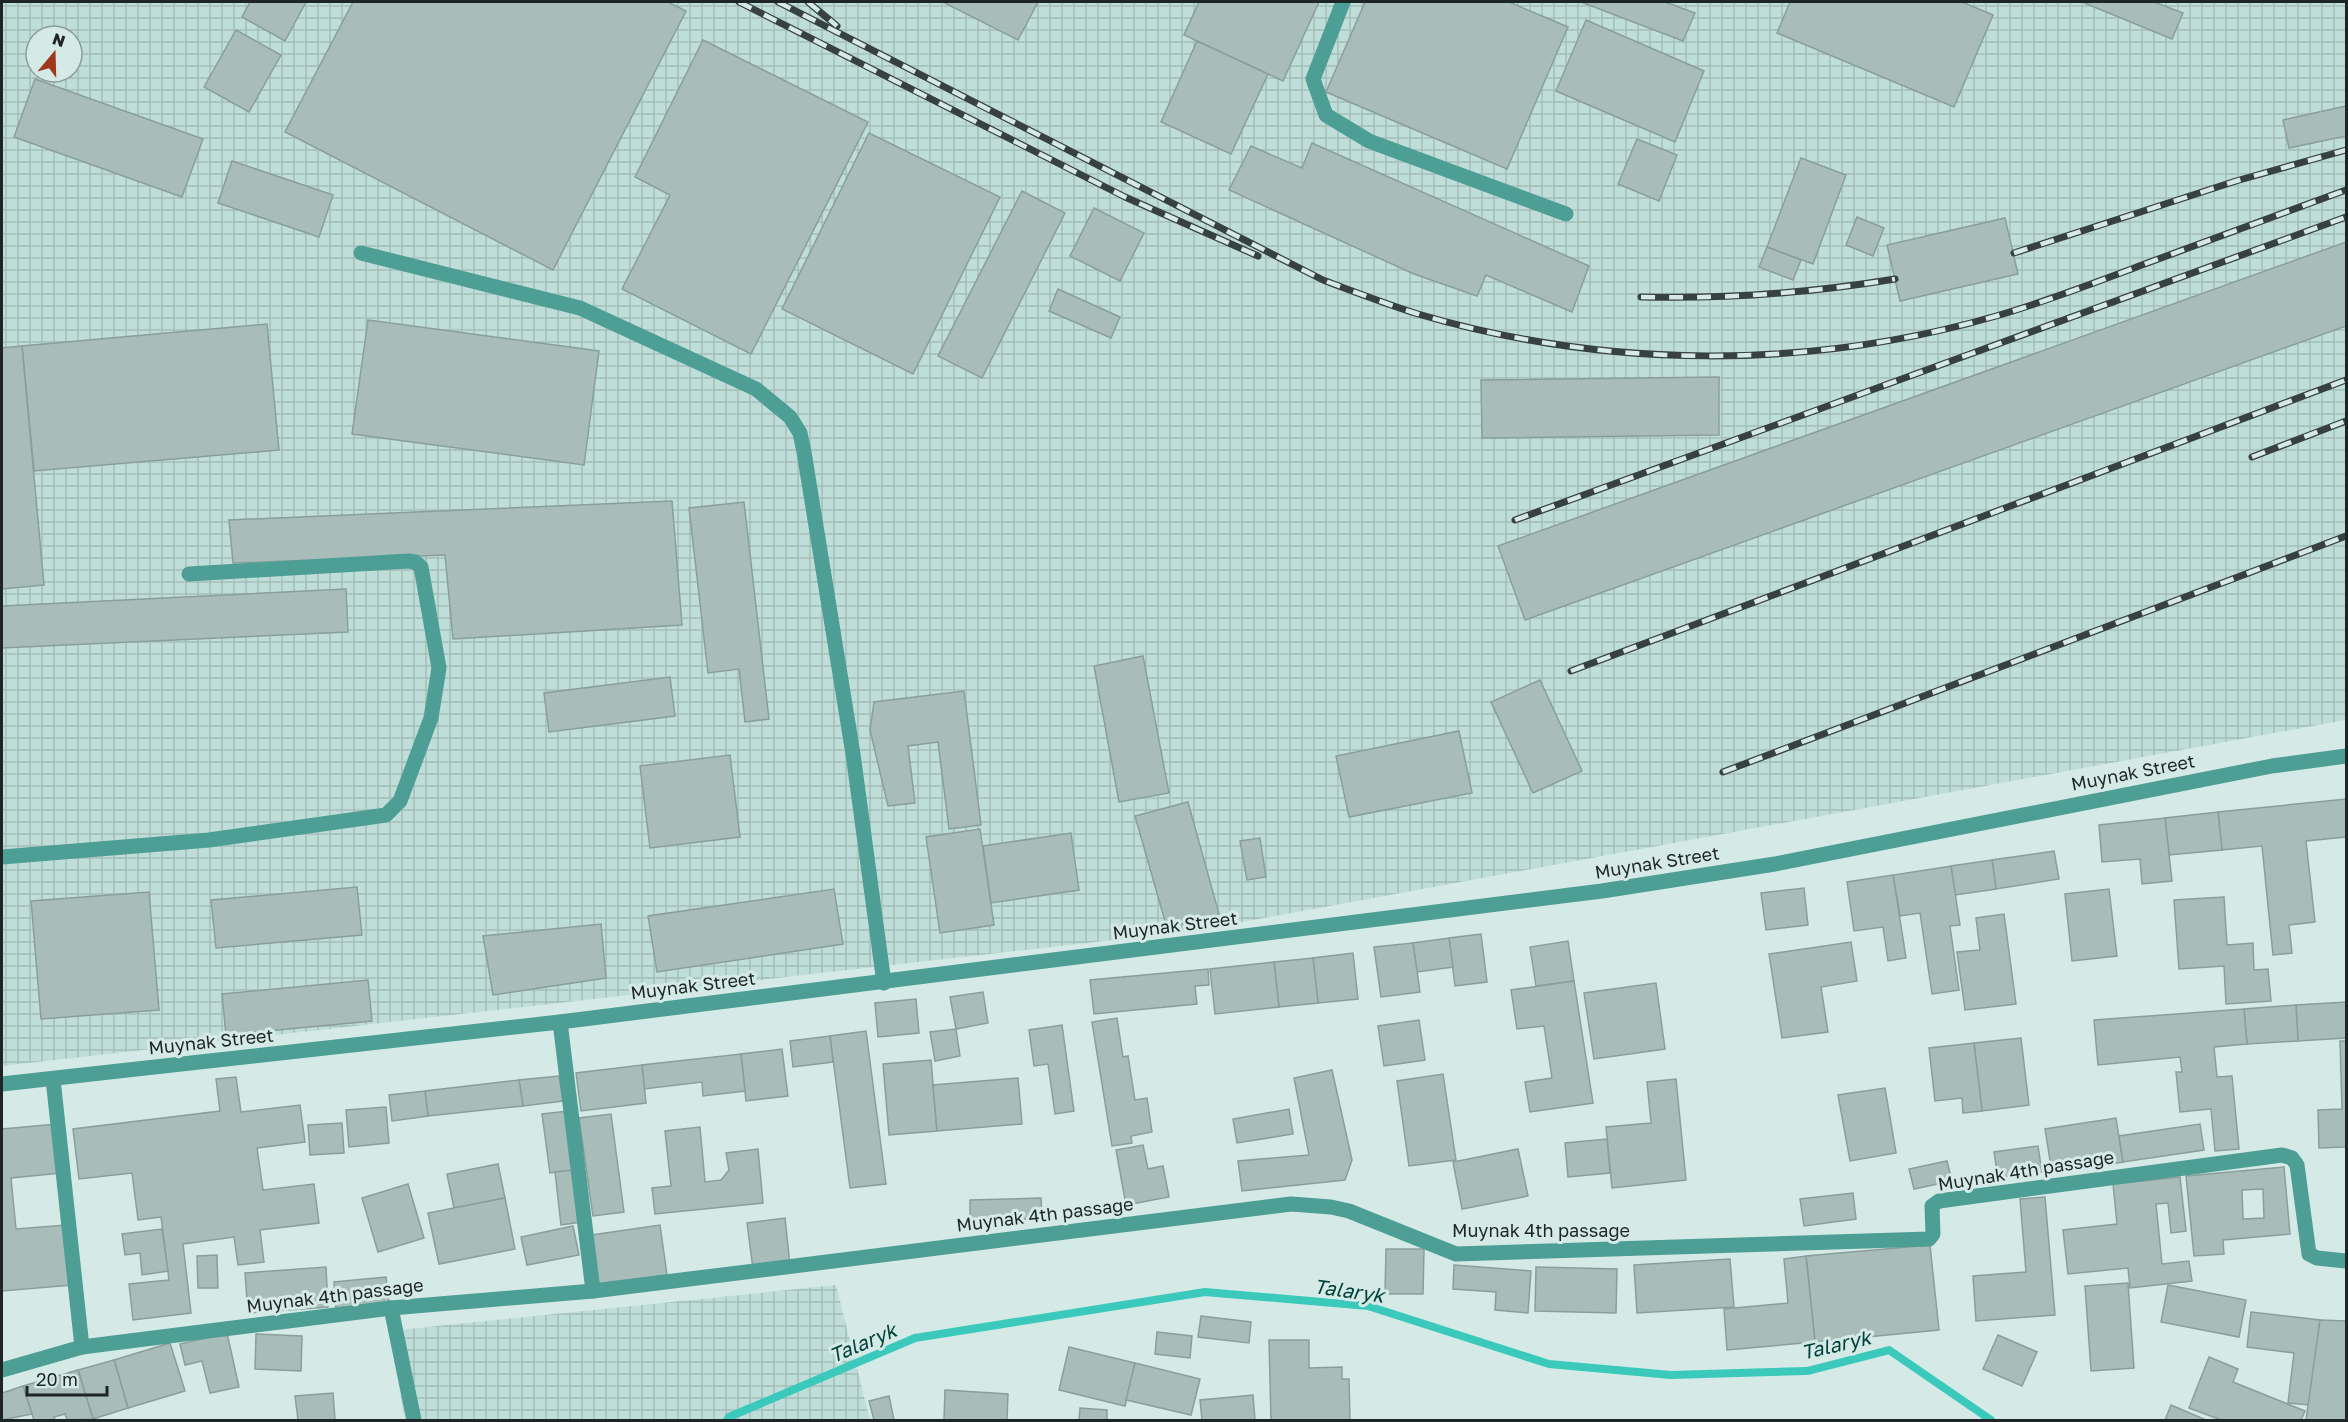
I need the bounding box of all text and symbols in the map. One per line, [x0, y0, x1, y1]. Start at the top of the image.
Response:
north arrow [24, 24, 84, 84]
text: N [50, 28, 68, 51]
street label: Muynak Street [2069, 749, 2197, 795]
street label: Muynak Street [1593, 841, 1721, 883]
street label: Muynak Street [1111, 906, 1239, 944]
street label: Muynak Street [629, 966, 757, 1004]
street label: Muynak Street [147, 1023, 275, 1059]
street label: Muynak 4th passage [1936, 1145, 2116, 1195]
street label: Muynak 4th passage [955, 1192, 1135, 1236]
street label: Muynak 4th passage [1452, 1219, 1630, 1241]
street label: Muynak 4th passage [245, 1273, 425, 1317]
water label: Talaryk [1312, 1273, 1388, 1308]
water label: Talaryk [825, 1316, 903, 1368]
water label: Talaryk [1799, 1324, 1876, 1365]
scale bar [27, 1359, 106, 1397]
text: 20 m [36, 1368, 78, 1390]

